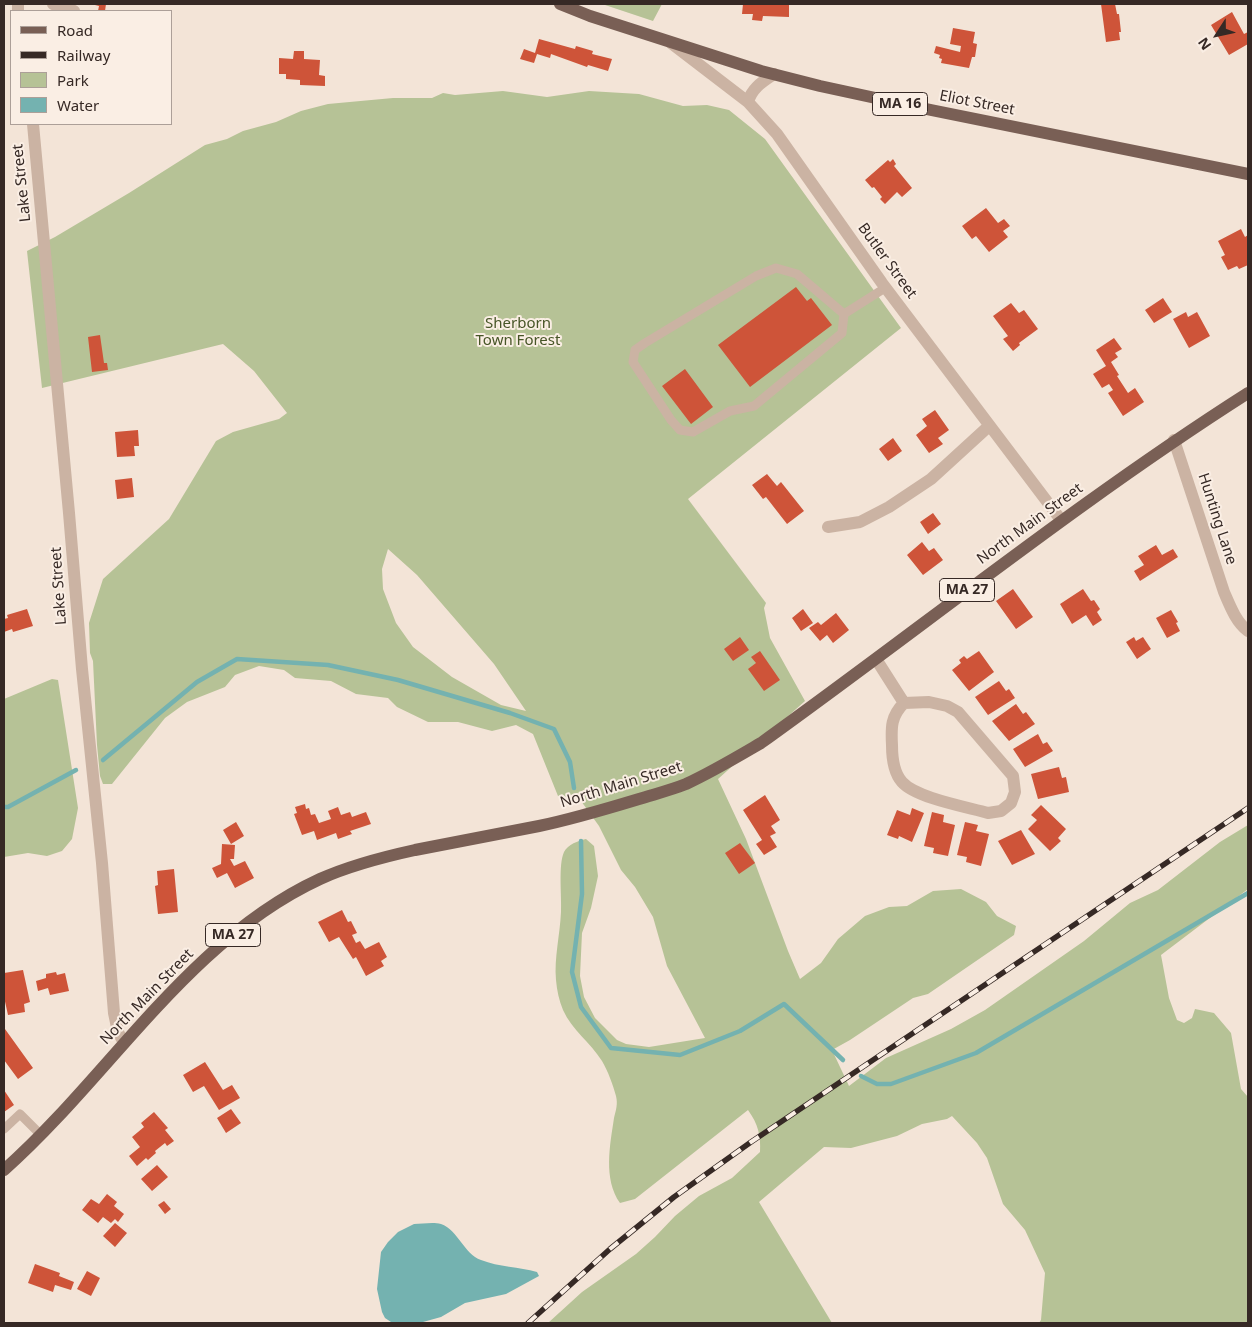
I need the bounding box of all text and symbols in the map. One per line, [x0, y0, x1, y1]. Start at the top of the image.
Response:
legend [10, 10, 172, 125]
north arrow [1192, 10, 1242, 60]
text: Road [57, 20, 93, 40]
text: N [1193, 34, 1215, 54]
text: Railway [57, 45, 110, 65]
text: Park [57, 70, 89, 90]
street label: Eliot Street [938, 87, 1016, 119]
road number: MA 16 [872, 92, 928, 116]
text: Water [57, 95, 99, 115]
street label: Lake Street [9, 143, 35, 223]
street label: Butler Street [854, 220, 920, 302]
park label: Sherborn Town Forest [476, 315, 560, 350]
street label: Hunting Lane [1194, 471, 1240, 567]
street label: North Main Street [974, 480, 1086, 568]
street label: Lake Street [47, 546, 71, 626]
road number: MA 27 [940, 578, 994, 602]
street label: North Main Street [558, 758, 684, 812]
road number: MA 27 [206, 924, 260, 946]
street label: North Main Street [97, 945, 197, 1049]

